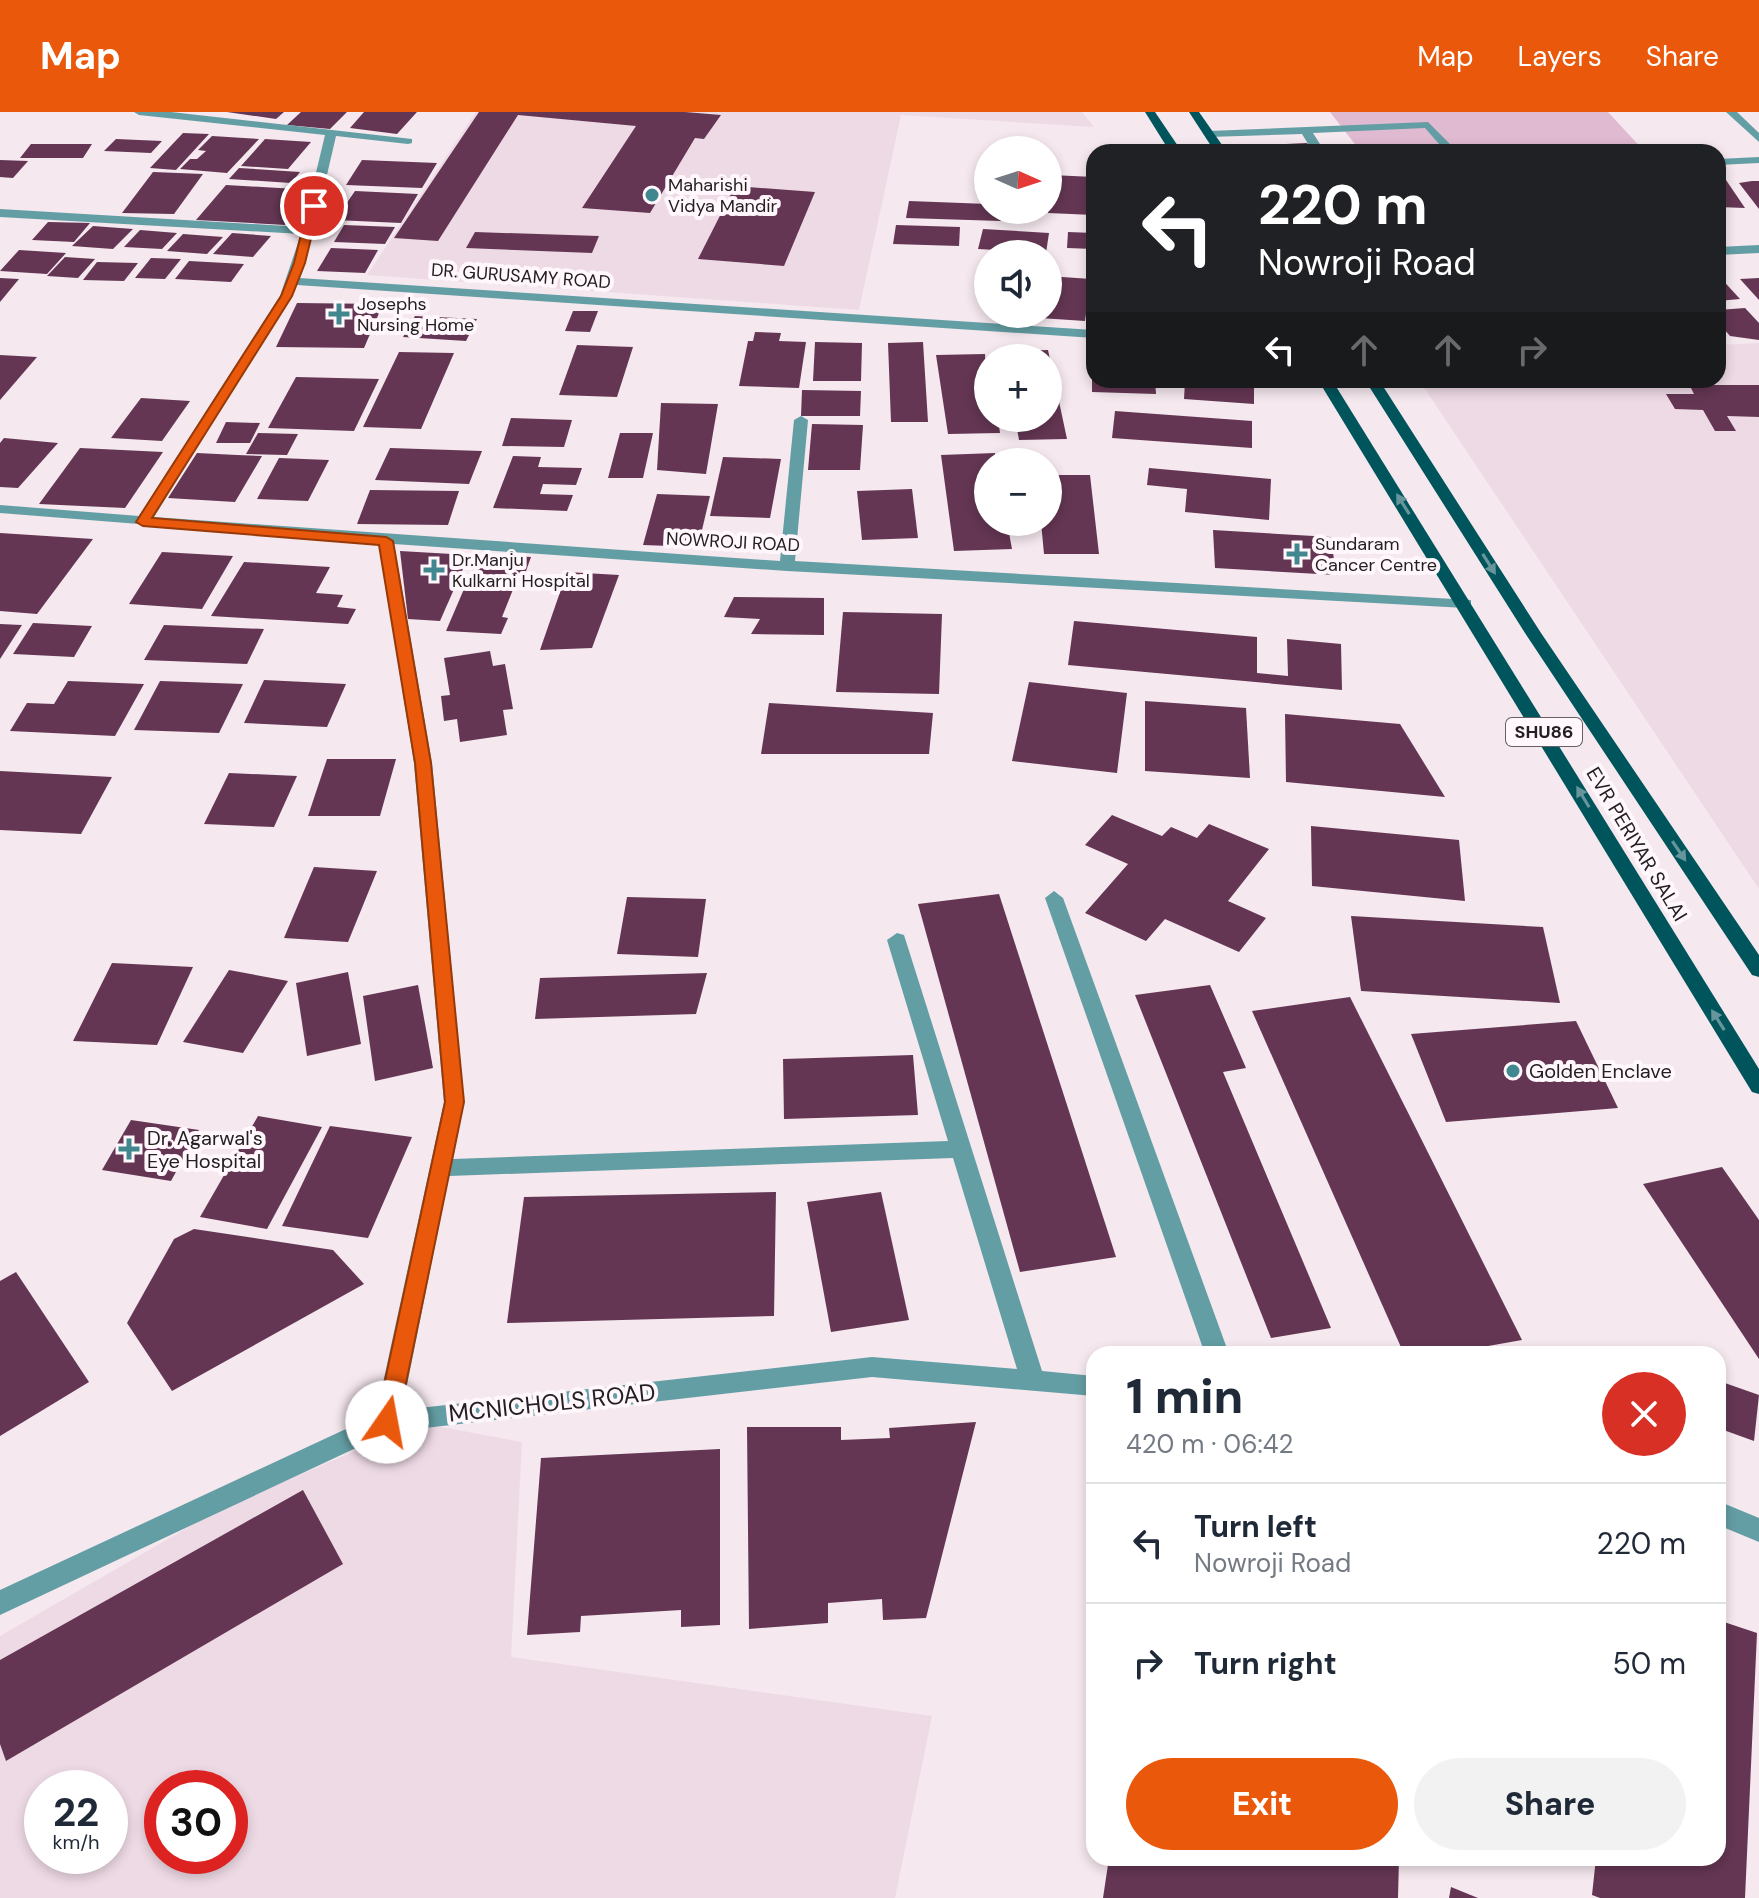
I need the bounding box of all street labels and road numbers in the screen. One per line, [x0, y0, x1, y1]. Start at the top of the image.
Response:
street label: DR. GURUSAMY ROAD [430, 258, 612, 294]
street label: NOWROJI ROAD [665, 527, 801, 557]
road number: SHU86 [1506, 718, 1582, 746]
street label: EVR PERIYAR SALAI [1581, 762, 1693, 926]
street label: MCNICHOLS ROAD [447, 1376, 657, 1429]

